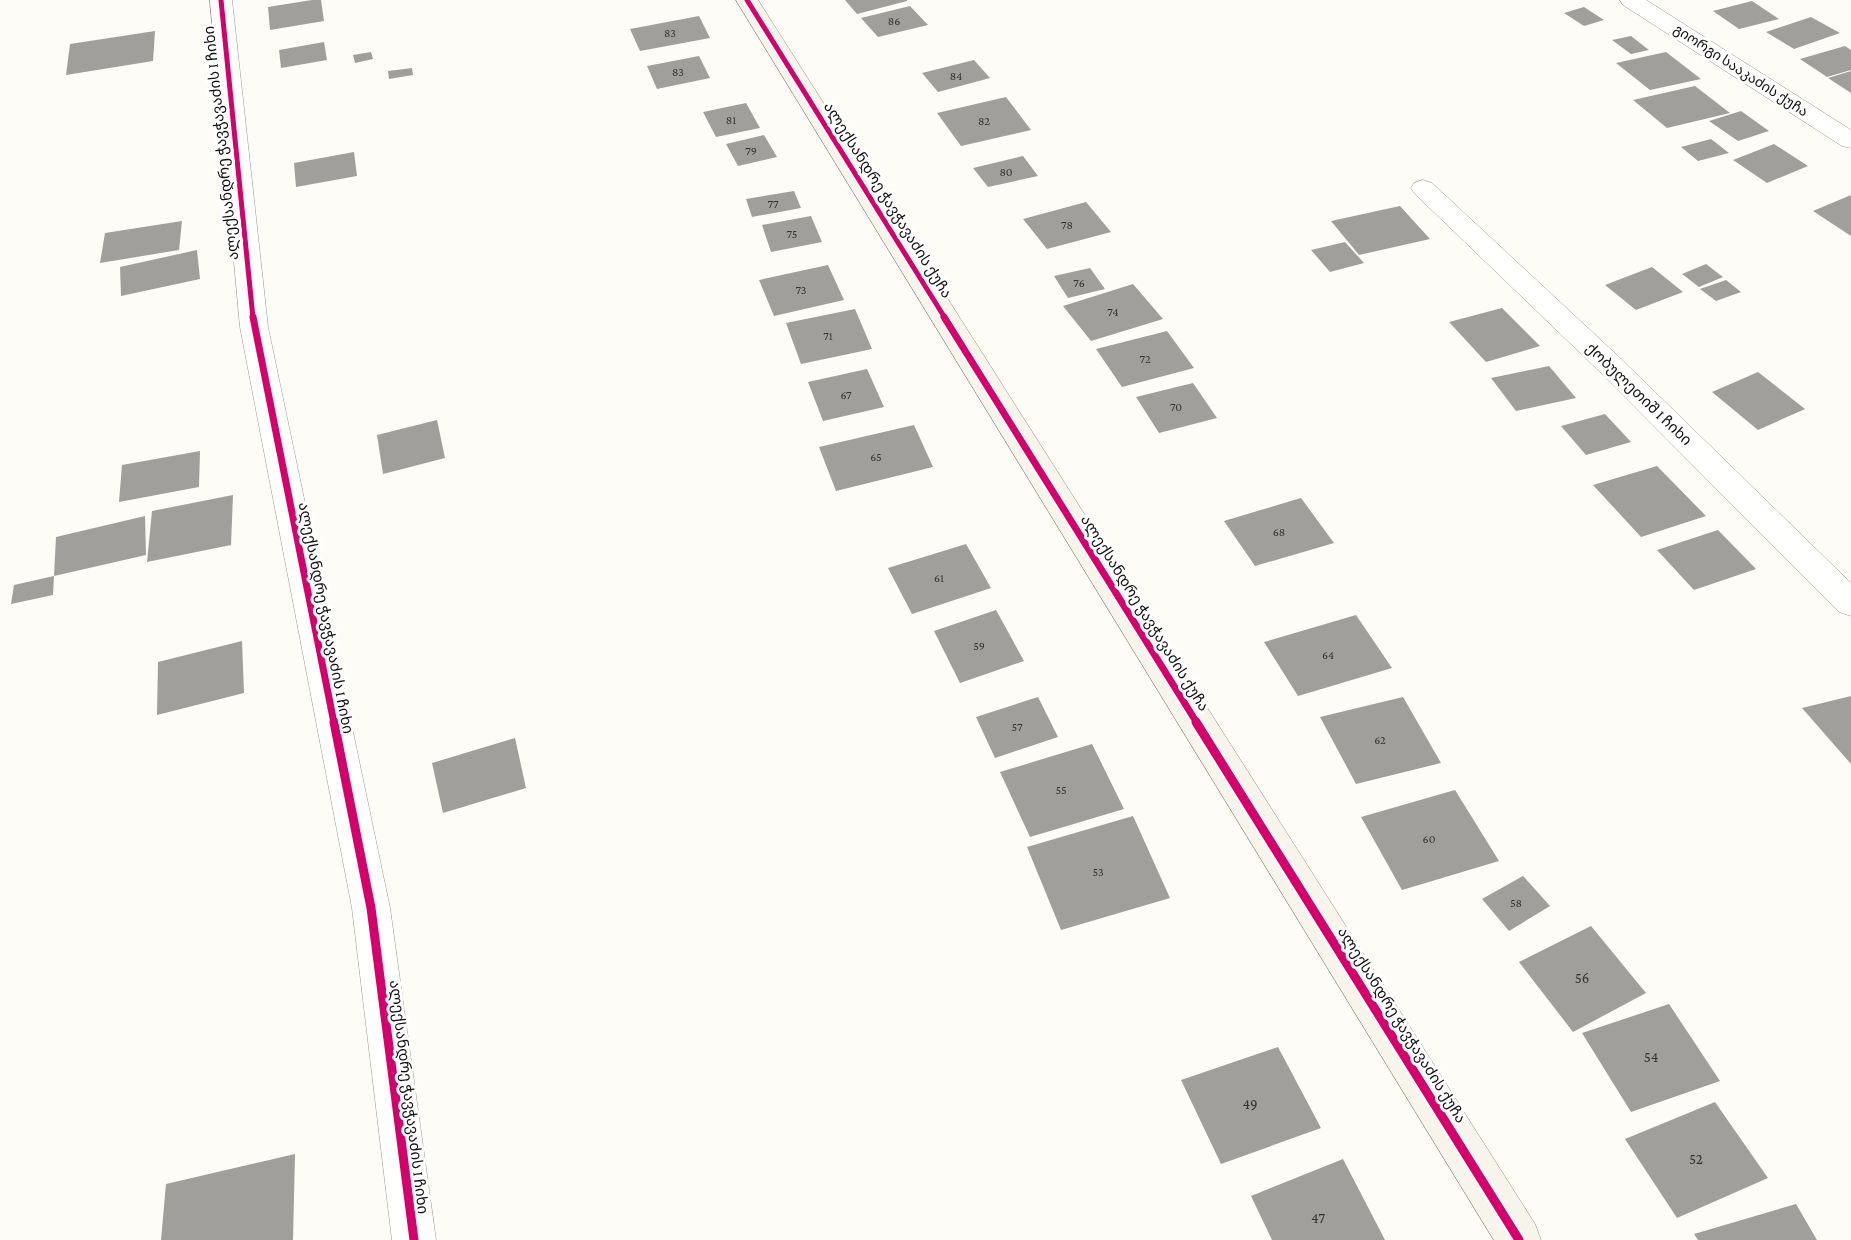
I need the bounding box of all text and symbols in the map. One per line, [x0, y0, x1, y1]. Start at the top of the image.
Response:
house number: 86 [888, 14, 900, 28]
street label: გიორგი სააკაძის ქუჩა [1670, 21, 1811, 120]
street label: ალექსანდრე ჭავჭავაძის I ჩიხი [201, 25, 242, 261]
house number: 83 [664, 26, 676, 40]
house number: 83 [672, 65, 684, 79]
house number: 84 [950, 69, 962, 83]
street label: ალექსანდრე ჭავჭავაძის ქუჩა [820, 99, 955, 301]
house number: 81 [726, 113, 736, 127]
house number: 82 [978, 114, 990, 128]
house number: 79 [745, 144, 757, 158]
house number: 80 [999, 165, 1013, 179]
house number: 77 [767, 197, 779, 211]
house number: 78 [1061, 218, 1073, 232]
house number: 75 [786, 227, 798, 241]
house number: 76 [1073, 276, 1085, 290]
house number: 73 [795, 283, 807, 297]
house number: 74 [1107, 305, 1119, 319]
house number: 71 [823, 329, 833, 343]
street label: ქობულეთიშ I ჩიხი [1582, 340, 1695, 449]
house number: 72 [1139, 352, 1151, 366]
house number: 67 [840, 388, 852, 402]
house number: 70 [1170, 400, 1182, 414]
house number: 65 [870, 450, 882, 464]
street label: ალექსანდრე ჭავჭავაძის I ჩიხი [295, 501, 356, 735]
street label: ალექსანდრე ჭავჭავაძის ქუჩა [1077, 512, 1212, 714]
house number: 68 [1273, 525, 1285, 539]
house number: 61 [934, 571, 944, 585]
house number: 59 [973, 639, 985, 653]
house number: 64 [1322, 648, 1334, 662]
house number: 57 [1012, 720, 1023, 734]
house number: 62 [1374, 733, 1386, 747]
house number: 55 [1055, 783, 1067, 797]
house number: 60 [1423, 832, 1436, 846]
house number: 53 [1092, 865, 1104, 879]
house number: 58 [1510, 896, 1522, 910]
street label: ალექსანდრე ჭავჭავაძის ქუჩა [1334, 924, 1469, 1126]
house number: 56 [1575, 970, 1589, 986]
street label: ალექსანდრე ჭავჭავაძის I ჩიხი [386, 979, 431, 1215]
house number: 54 [1644, 1049, 1658, 1065]
house number: 49 [1242, 1096, 1258, 1112]
house number: 52 [1689, 1151, 1703, 1167]
house number: 47 [1311, 1210, 1325, 1226]

